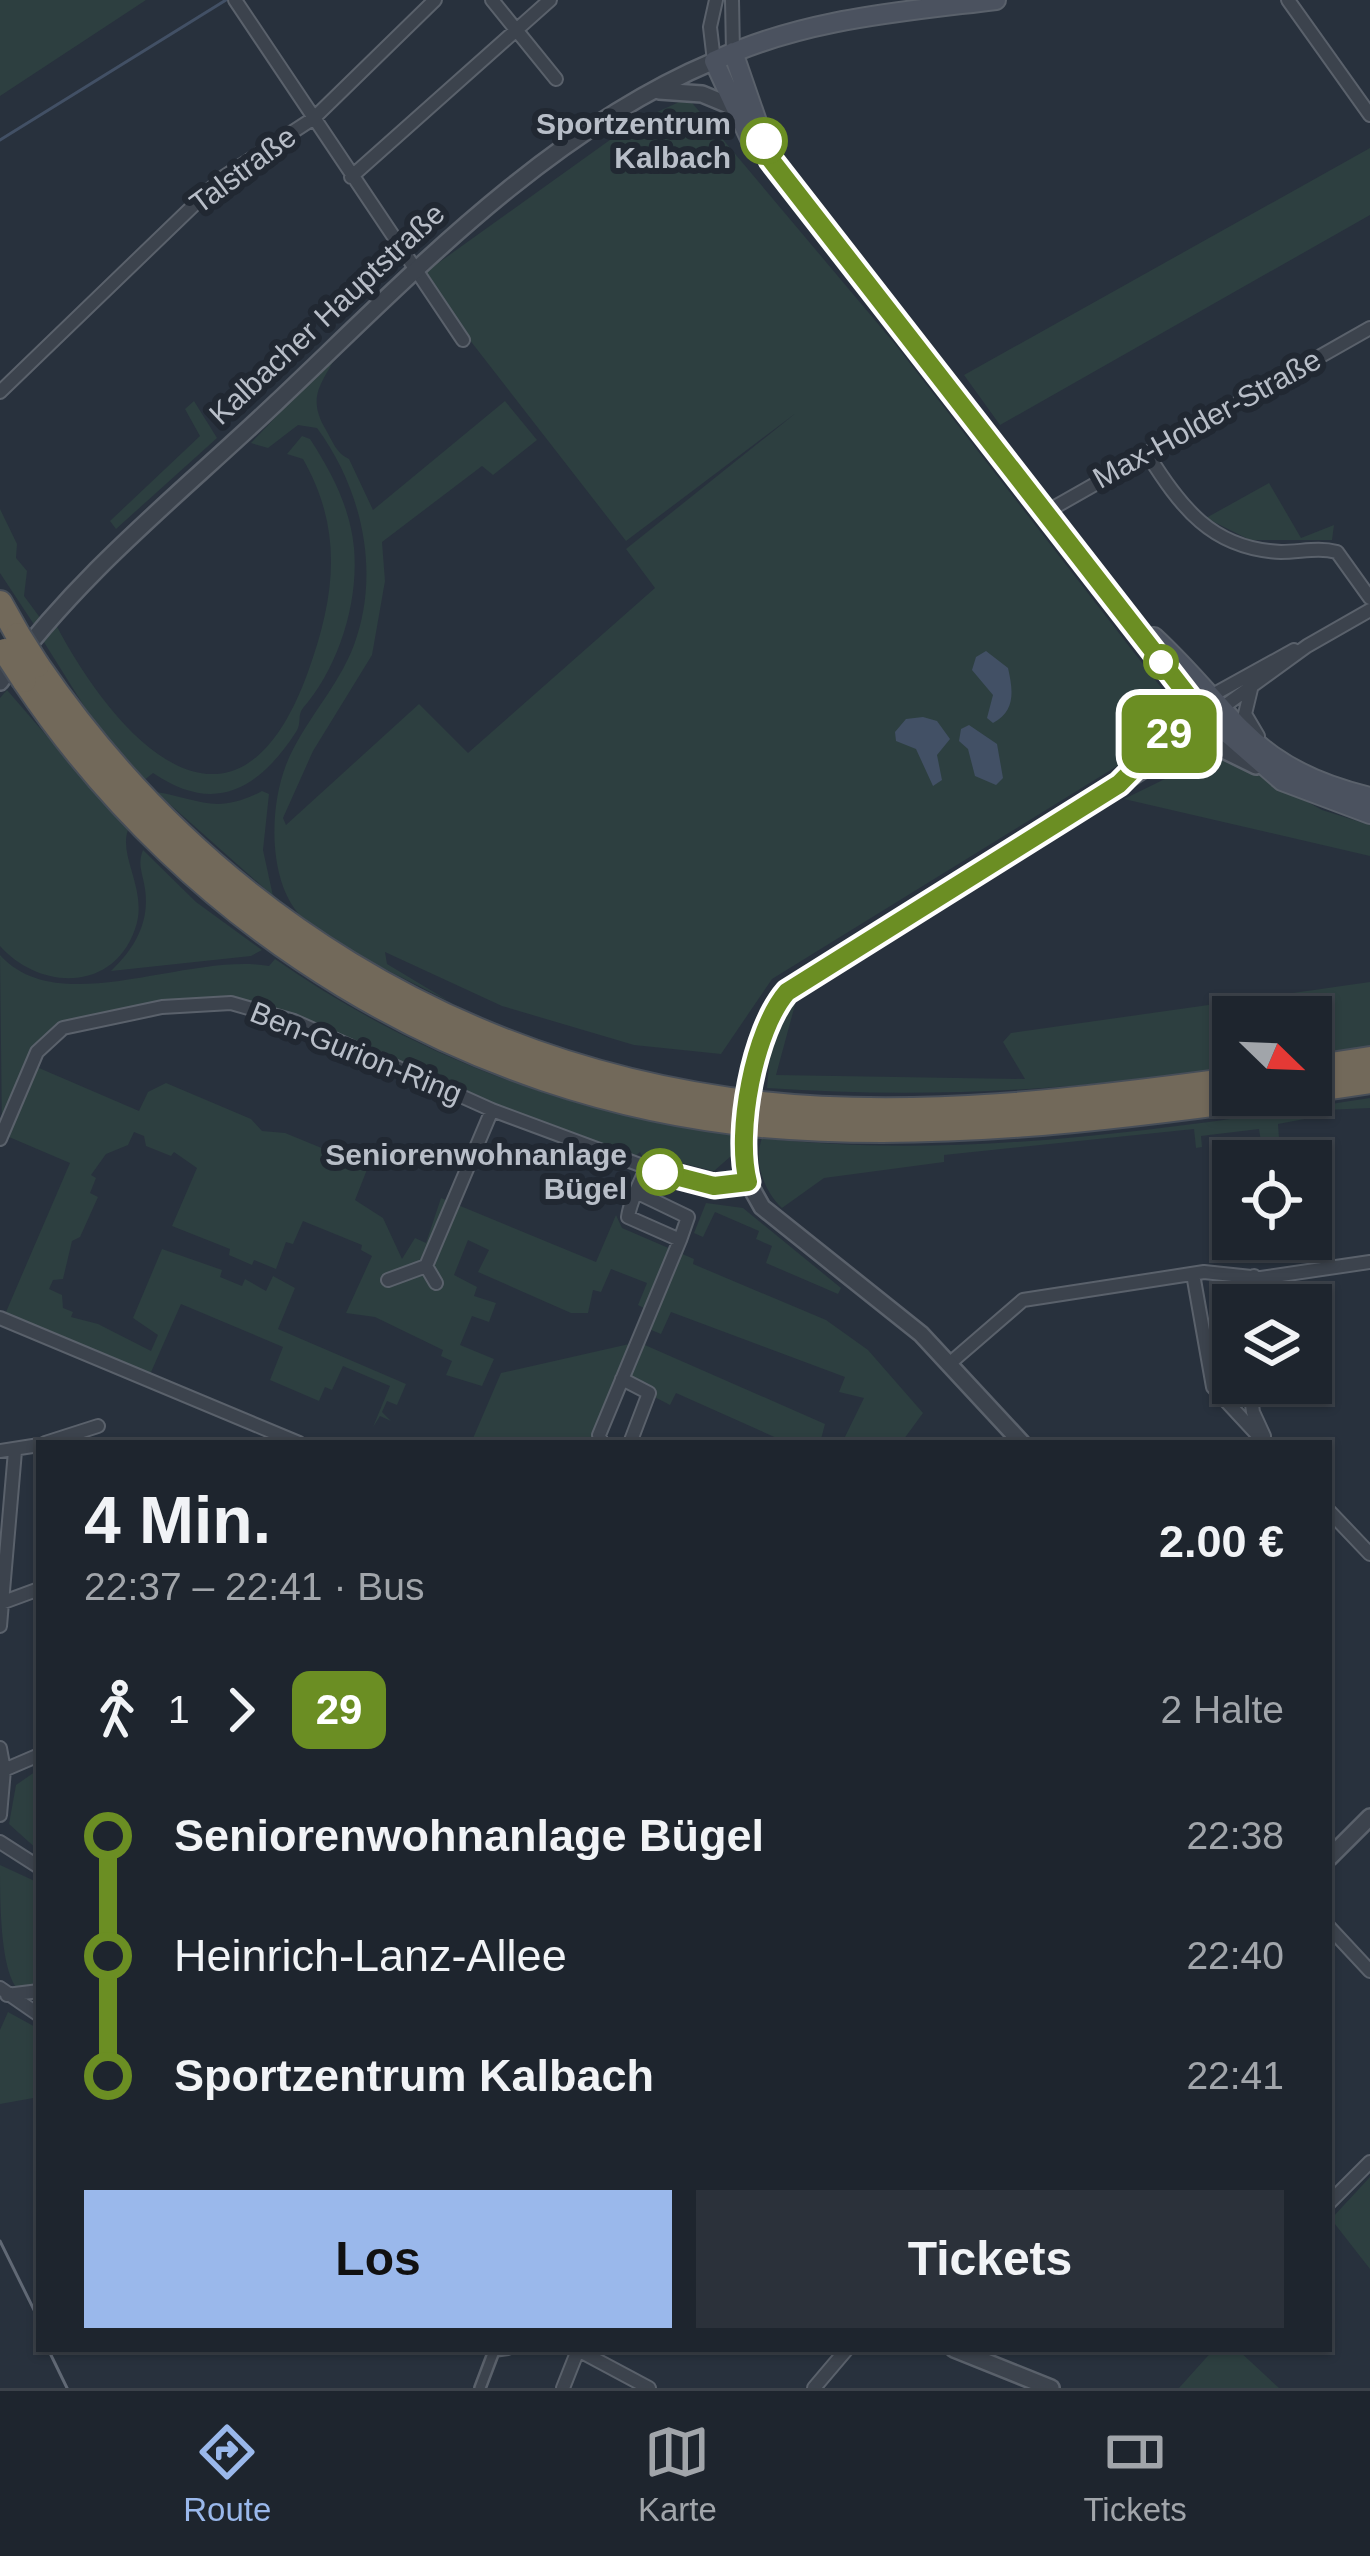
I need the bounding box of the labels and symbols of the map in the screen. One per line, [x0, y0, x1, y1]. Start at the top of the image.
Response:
place label: Sportzentrum Kalbach [536, 107, 731, 174]
street label: Talstraße [184, 119, 302, 220]
marker: Sportzentrum Kalbach [742, 119, 786, 163]
street label: Kalbacher Hauptstraße [203, 196, 451, 431]
street label: Max-Holder-Straße [1087, 342, 1326, 495]
unlabelled marker [1145, 646, 1177, 678]
line badge: 29 [1115, 695, 1223, 773]
street label: Ben-Gurion-Ring [246, 995, 467, 1110]
north arrow [1212, 996, 1332, 1116]
place label: Seniorenwohnanlage Bügel [325, 1138, 627, 1205]
marker: Seniorenwohnanlage Bügel [638, 1150, 682, 1194]

